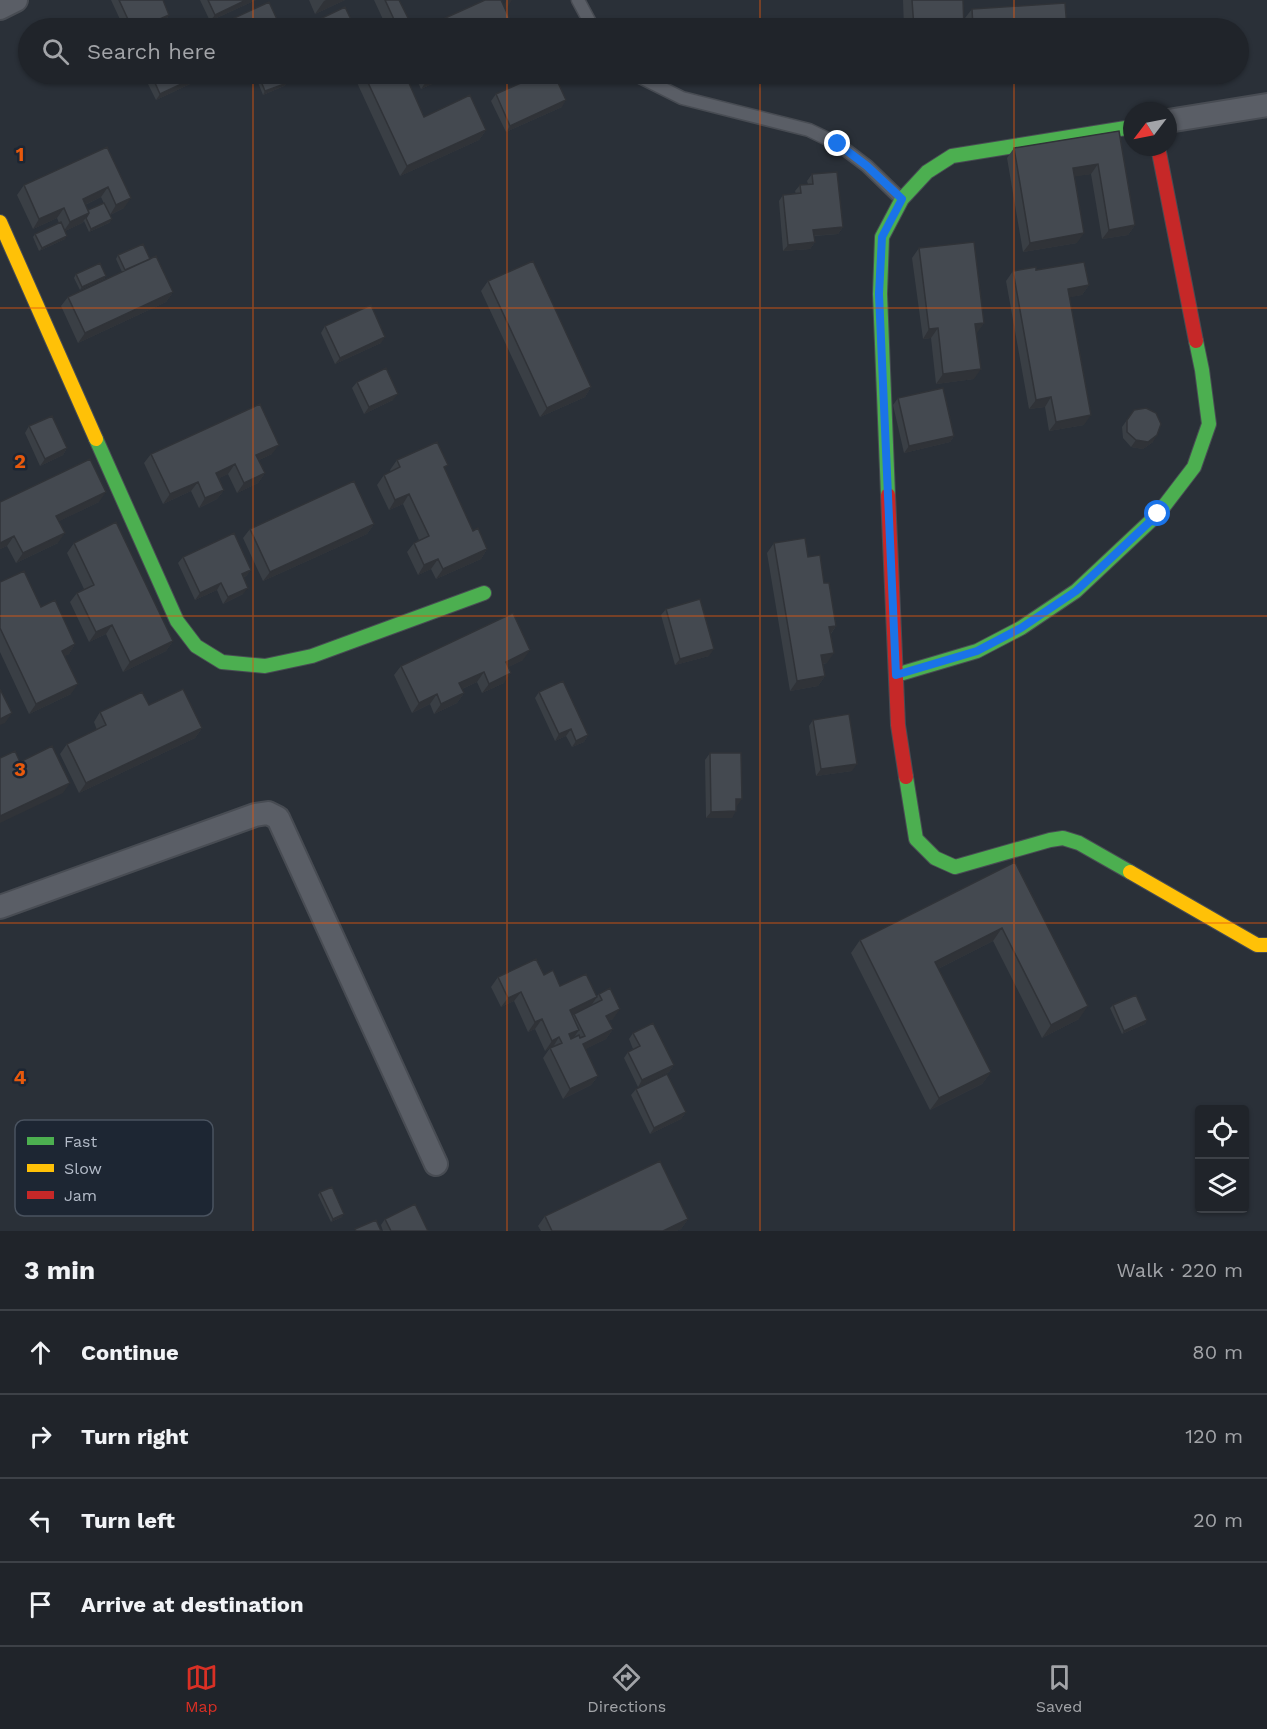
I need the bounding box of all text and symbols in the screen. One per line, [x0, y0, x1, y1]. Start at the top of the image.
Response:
search box [18, 18, 1249, 84]
icon: search [39, 35, 72, 68]
text: Search here [87, 39, 216, 64]
north arrow [1123, 102, 1177, 156]
route end [824, 130, 850, 156]
text: 1 [16, 142, 24, 166]
text: 2 [14, 449, 26, 473]
route start [1144, 500, 1170, 526]
text: 3 [14, 757, 26, 781]
text: 4 [14, 1065, 27, 1089]
map controls [1195, 1105, 1249, 1213]
button: locate [1195, 1105, 1249, 1159]
legend [15, 1120, 213, 1216]
text: Fast [64, 1132, 97, 1151]
text: Slow [64, 1159, 102, 1178]
button: layers [1195, 1159, 1249, 1213]
text: Jam [64, 1186, 97, 1205]
text: 3 min [24, 1255, 95, 1285]
text: Walk · 220 m [1116, 1258, 1243, 1282]
icon: ahead [24, 1336, 57, 1369]
text: Continue [81, 1340, 179, 1365]
text: 80 m [1192, 1340, 1243, 1364]
icon: right [24, 1420, 57, 1453]
text: Turn right [81, 1424, 188, 1449]
text: 120 m [1185, 1424, 1243, 1448]
icon: left [24, 1504, 57, 1537]
text: Turn left [81, 1508, 175, 1533]
text: 20 m [1193, 1508, 1243, 1532]
icon: arrive [24, 1588, 57, 1621]
text: Arrive at destination [81, 1592, 304, 1617]
tab: Map [185, 1661, 218, 1716]
tab: Directions [587, 1661, 666, 1716]
tab: Saved [1036, 1661, 1082, 1716]

